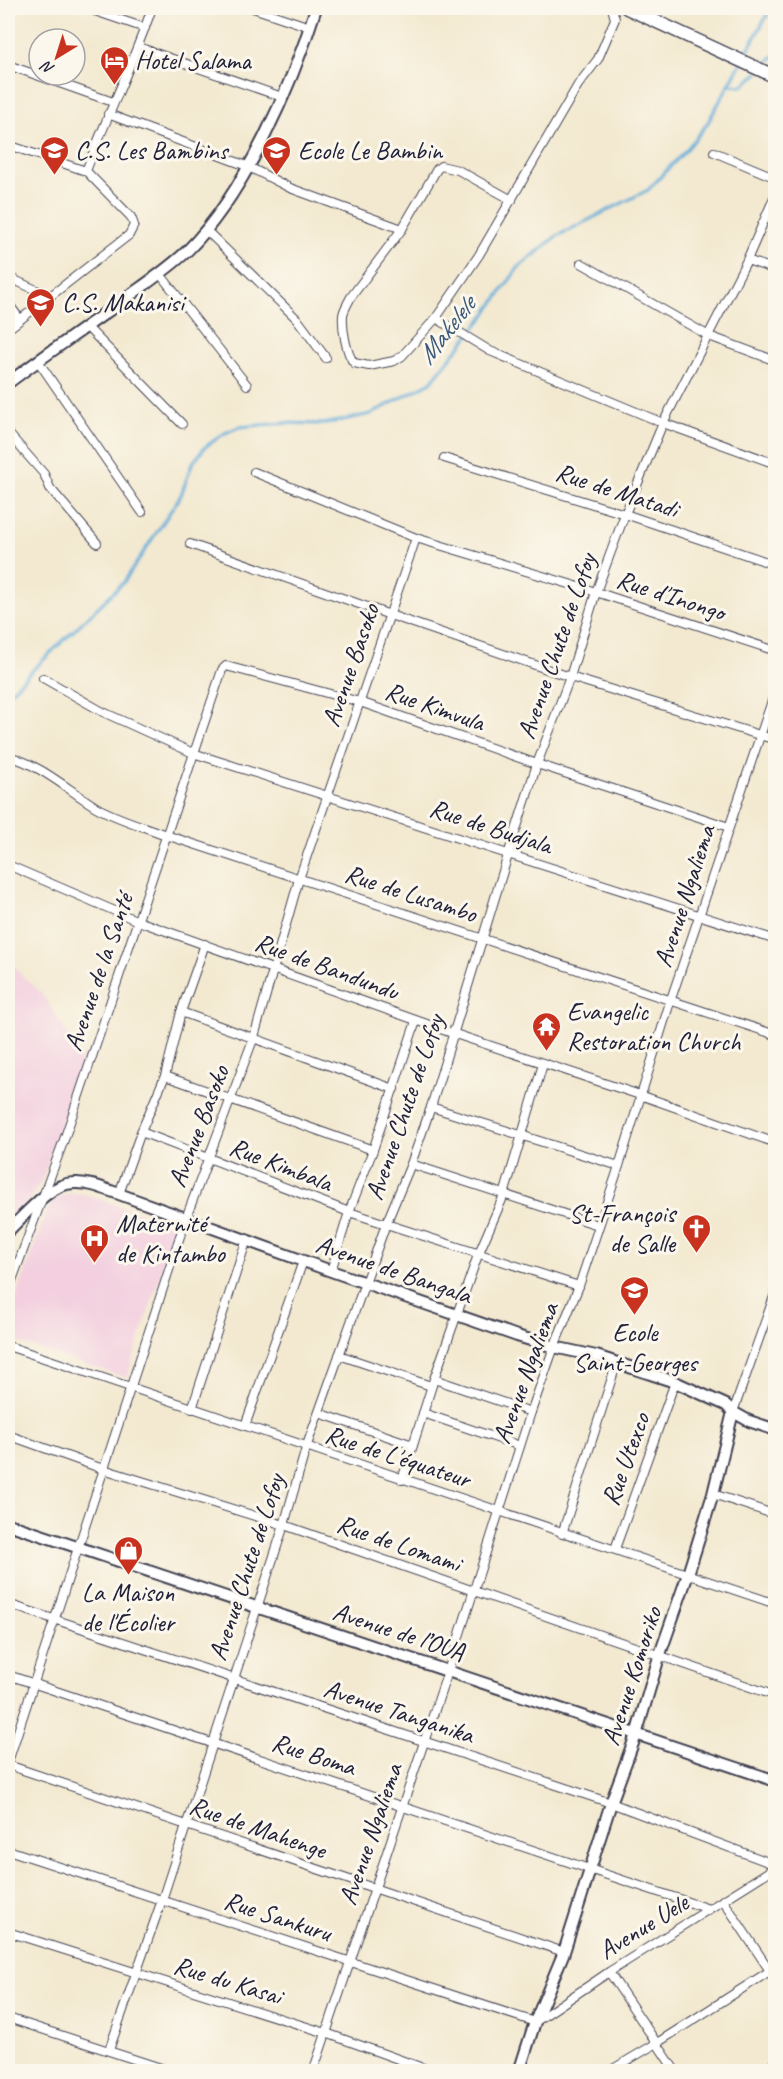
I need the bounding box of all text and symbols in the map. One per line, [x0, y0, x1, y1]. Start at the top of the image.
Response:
north arrow [27, 27, 87, 87]
hotel icon: Hotel Salama [98, 44, 130, 86]
place label: Hotel Salama [135, 44, 252, 77]
text: N [36, 55, 58, 79]
school or university icon: C.S. Les Bambins [38, 134, 70, 176]
place label: C.S. Les Bambins [75, 134, 230, 167]
school or university icon: Ecole Le Bambin [261, 134, 293, 176]
place label: Ecole Le Bambin [298, 134, 444, 167]
school or university icon: C.S. Makanisi [25, 286, 57, 328]
place label: C.S. Makanisi [62, 286, 187, 319]
water label: Makelele [409, 286, 486, 371]
street label: Rue de Matadi [551, 455, 685, 527]
street label: Avenue Chute de Lofoy [509, 547, 604, 743]
street label: Rue d'Inongo [613, 562, 732, 629]
street label: Avenue Basoko [314, 598, 387, 731]
street label: Rue Kimvula [381, 674, 490, 739]
street label: Rue de Budjala [426, 791, 558, 862]
street label: Avenue Ngaliema [646, 820, 723, 971]
street label: Rue de Lusambo [341, 857, 483, 931]
street label: Avenue de la Santé [56, 886, 142, 1055]
street label: Rue de Bandundu [250, 925, 404, 1008]
place label: Evangelic Restoration Church [567, 995, 742, 1058]
street label: Avenue Chute de Lofoy [357, 1008, 452, 1204]
temple icon: Evangelic Restoration Church [530, 1010, 562, 1052]
street label: Avenue Basoko [160, 1059, 237, 1192]
street label: Rue Kimbala [225, 1130, 338, 1200]
place label: St-François de Salle [569, 1197, 677, 1260]
place label: Maternité de Kintambo [116, 1207, 227, 1270]
church icon: St-François de Salle [680, 1212, 712, 1254]
hospital icon: Maternité de Kintambo [79, 1222, 111, 1264]
street label: Avenue de Bangala [312, 1227, 477, 1312]
school or university icon: Ecole Saint-Georges [619, 1274, 651, 1316]
street label: Avenue Ngaliema [485, 1297, 567, 1448]
place label: Ecole Saint-Georges [573, 1316, 699, 1379]
street label: Rue Utexco [594, 1407, 658, 1510]
street label: Rue de L'équateur [321, 1417, 477, 1496]
street label: Avenue Chute de Lofoy [201, 1468, 293, 1664]
street label: Rue de Lomami [333, 1507, 468, 1581]
shop icon: La Maison de l'Écolier [112, 1534, 144, 1576]
place label: La Maison de l'Écolier [82, 1576, 177, 1639]
street label: Avenue de l’OUA [329, 1595, 470, 1669]
street label: Avenue Komoriko [594, 1601, 670, 1749]
street label: Avenue Tanganika [320, 1672, 480, 1752]
street label: Rue Boma [268, 1726, 361, 1784]
street label: Avenue Ngaliema [331, 1758, 411, 1909]
street label: Rue de Mahenge [185, 1789, 332, 1867]
street label: Rue Sankuru [220, 1884, 338, 1950]
street label: Avenue Uele [592, 1885, 696, 1967]
street label: Rue du Kasai [170, 1948, 289, 2013]

